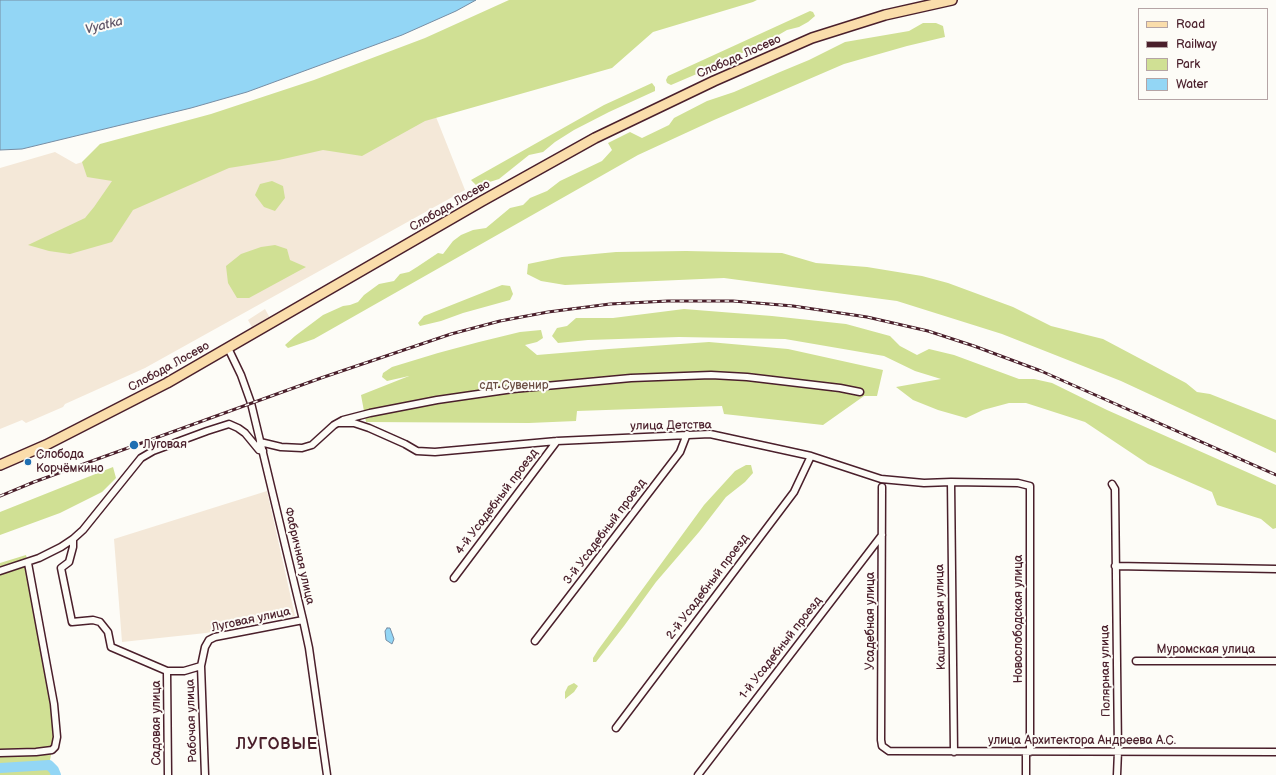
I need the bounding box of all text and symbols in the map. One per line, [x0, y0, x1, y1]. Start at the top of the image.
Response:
legend [1138, 8, 1268, 100]
water label: Vyatka [84, 14, 124, 38]
text: Road [1176, 17, 1205, 32]
street label: Слобода Лосево [695, 32, 783, 82]
text: Railway [1176, 37, 1217, 52]
text: Park [1176, 57, 1200, 72]
text: Water [1176, 77, 1208, 92]
street label: Слобода Лосево [407, 177, 493, 235]
street label: Слобода Лосево [126, 339, 212, 395]
park label: сдт Сувенир [480, 379, 548, 393]
street label: улица Детства [630, 418, 712, 434]
place label: Луговая [143, 438, 187, 452]
marker: Луговая [128, 439, 140, 451]
street label: 4-й Усадебный проезд [453, 446, 541, 558]
place label: Слобода Корчёмкино [36, 448, 104, 476]
marker: Слобода Корчёмкино [23, 457, 33, 467]
street label: 3-й Усадебный проезд [561, 476, 649, 588]
street label: Фабричная улица [281, 506, 317, 606]
street label: 2-й Усадебный проезд [664, 531, 752, 643]
street label: Новослободская улица [1012, 555, 1026, 683]
street label: Каштановая улица [933, 564, 949, 670]
street label: Усадебная улица [864, 572, 878, 670]
street label: 1-й Усадебный проезд [737, 594, 825, 702]
street label: Луговая улица [210, 605, 292, 635]
street label: Полярная улица [1098, 625, 1114, 717]
street label: Муромская улица [1157, 643, 1255, 657]
street label: Рабочая улица [183, 679, 201, 763]
street label: Садовая улица [150, 680, 164, 766]
street label: улица Архитектора Андреева А.С. [988, 734, 1176, 748]
district label: ЛУГОВЫЕ [236, 735, 318, 755]

